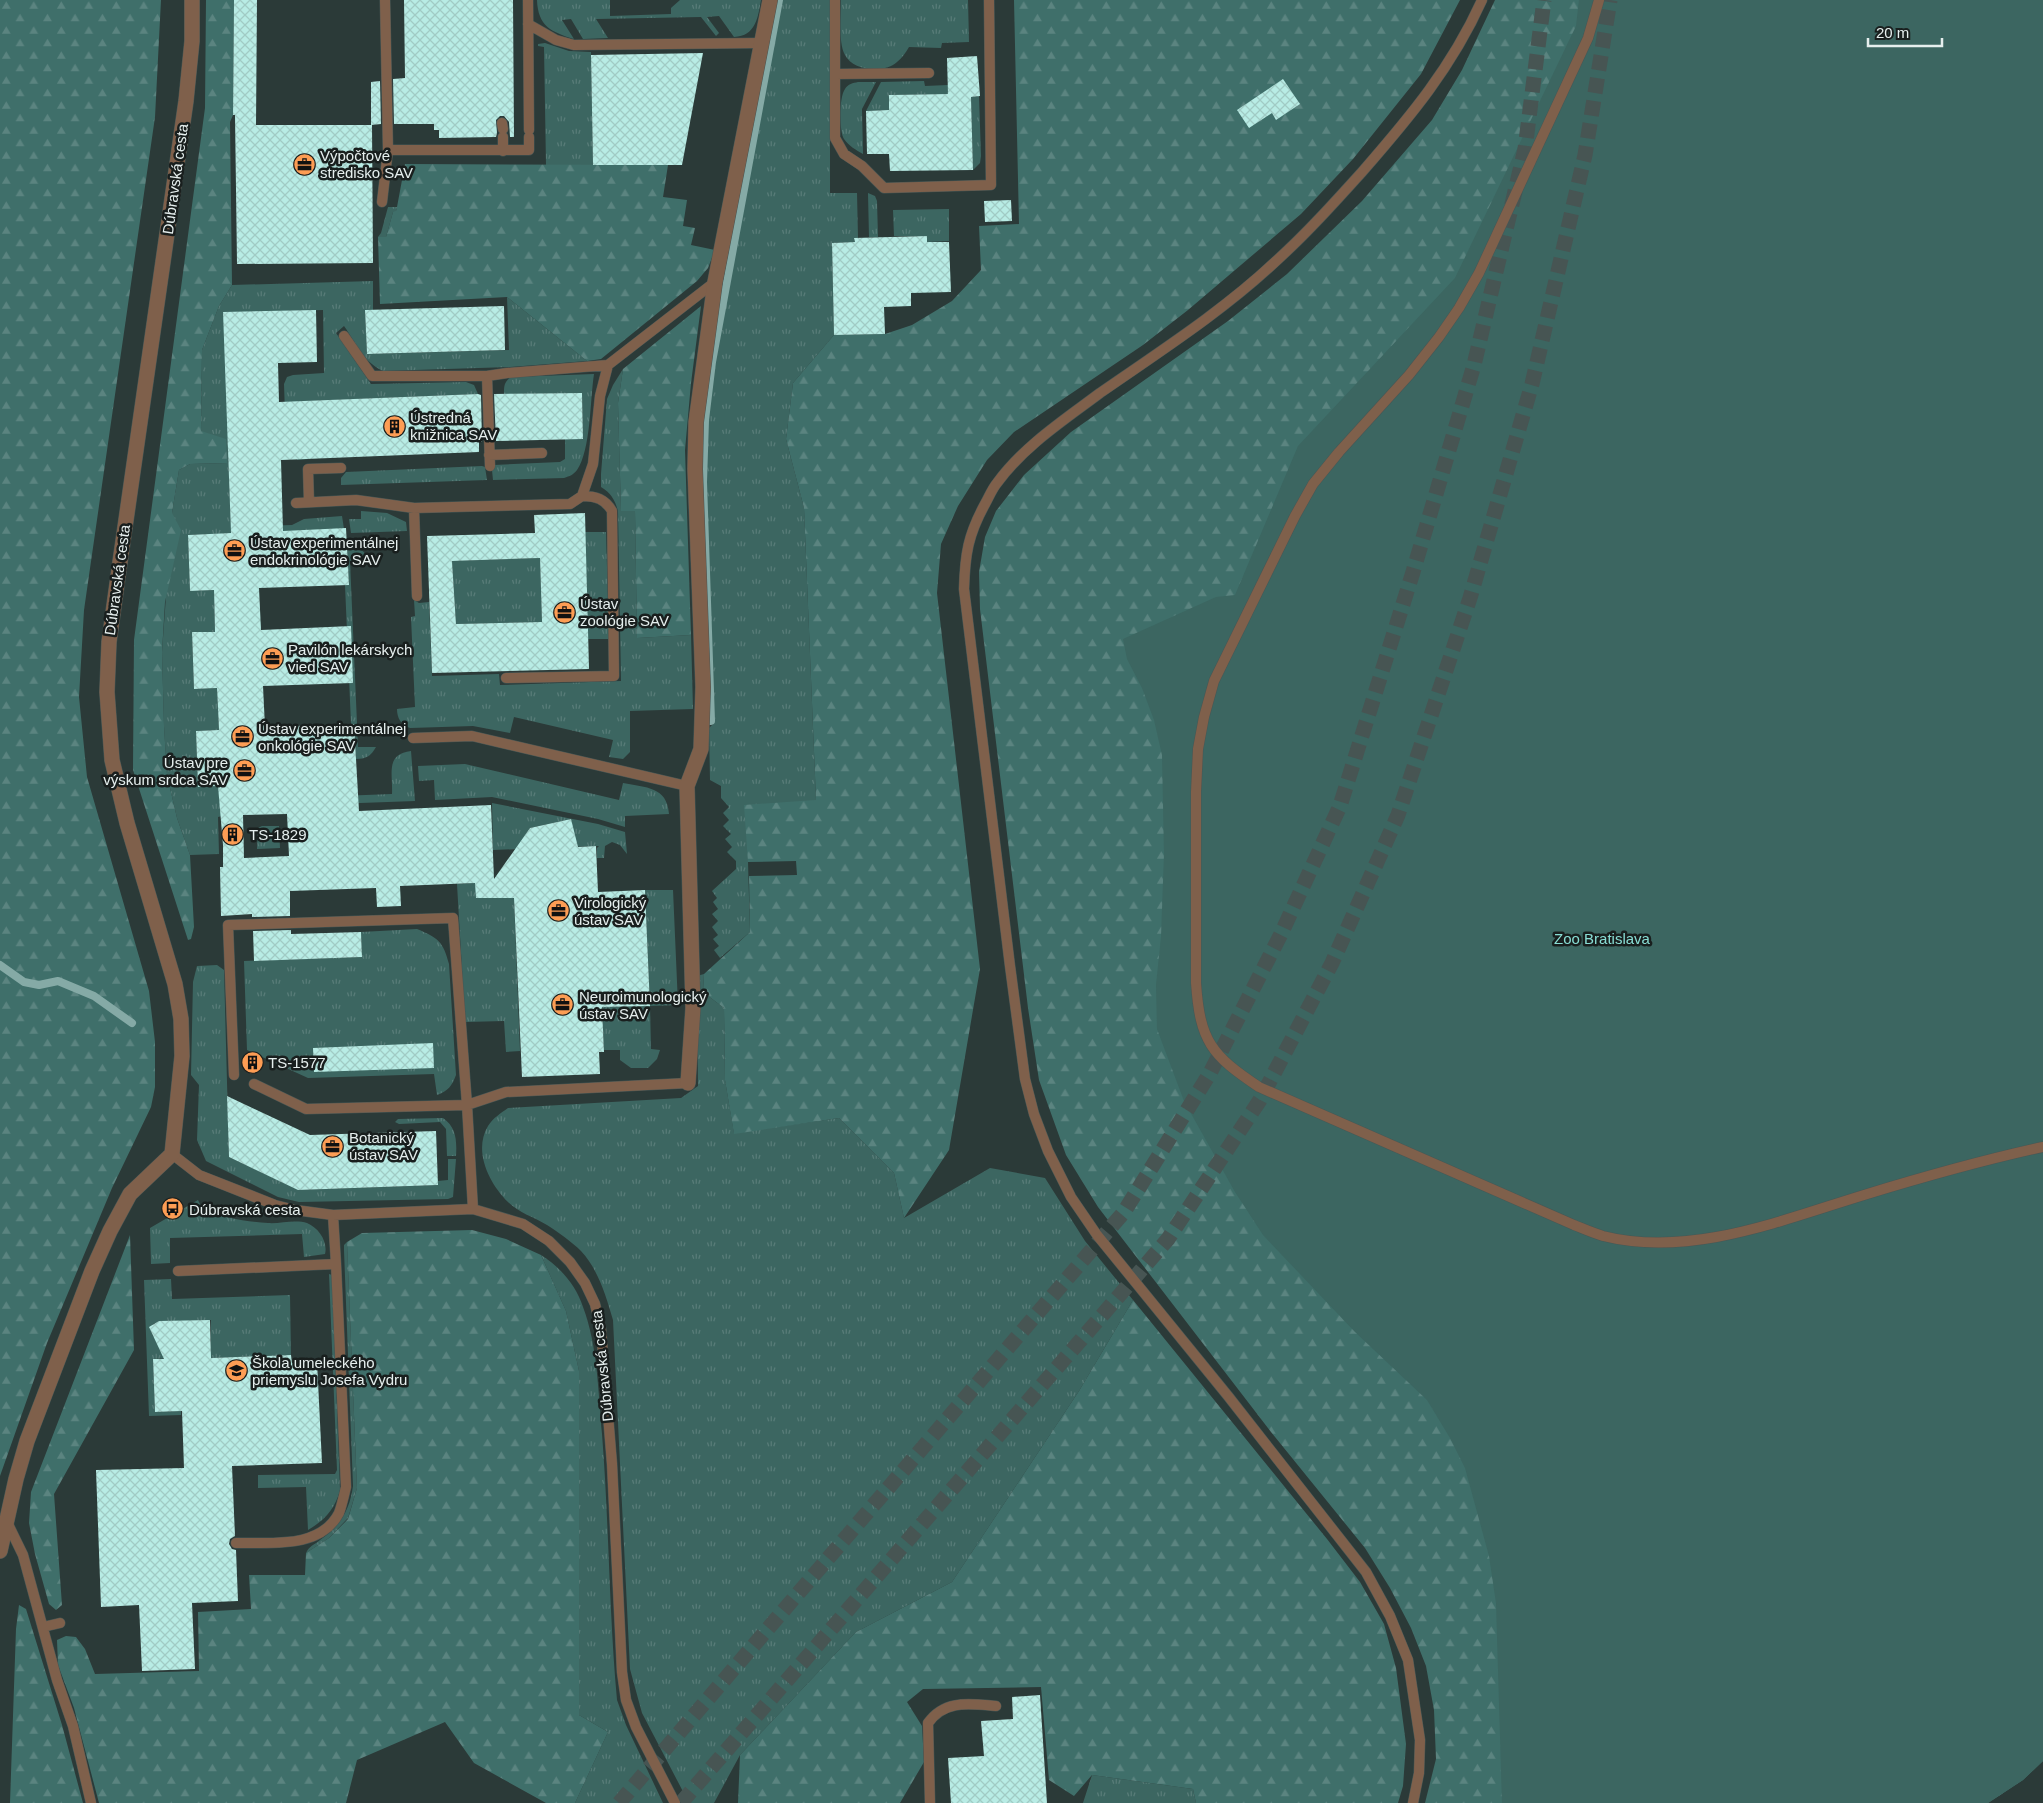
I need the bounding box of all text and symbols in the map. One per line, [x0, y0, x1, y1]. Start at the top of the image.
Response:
scale bar [1868, 15, 1942, 47]
text: 20 m [1876, 24, 1909, 41]
street label: Dúbravská cesta [159, 122, 191, 235]
place label: Výpočtové stredisko SAV [320, 147, 413, 181]
office icon: Výpočtové stredisko SAV [292, 152, 316, 176]
place label: Ústredná knižnica SAV [410, 409, 497, 443]
building icon: Ústredná knižnica SAV [382, 414, 406, 438]
street label: Dúbravská cesta [101, 523, 133, 636]
place label: Ústav experimentálnej endokrinológie SAV [250, 534, 398, 568]
office icon: Ústav experimentálnej endokrinológie SAV [222, 539, 246, 563]
place label: Ústav zoológie SAV [580, 595, 669, 629]
office icon: Ústav zoológie SAV [552, 600, 576, 624]
place label: Pavilón lekárskych vied SAV [288, 641, 412, 675]
office icon: Pavilón lekárskych vied SAV [260, 646, 284, 670]
place label: Ústav experimentálnej onkológie SAV [258, 720, 406, 754]
office icon: Ústav experimentálnej onkológie SAV [230, 725, 254, 749]
place label: Ústav pre výskum srdca SAV [103, 754, 228, 788]
office icon: Ústav pre výskum srdca SAV [232, 759, 256, 783]
building icon: TS-1829 [221, 822, 245, 846]
place label: TS-1829 [249, 826, 307, 843]
place label: Virologický ústav SAV [574, 894, 647, 928]
office icon: Virologický ústav SAV [546, 899, 570, 923]
park label: Zoo Bratislava [1554, 930, 1651, 947]
place label: Neuroimunologický ústav SAV [579, 988, 707, 1022]
office icon: Neuroimunologický ústav SAV [551, 993, 575, 1017]
building icon: TS-1577 [240, 1050, 264, 1074]
place label: TS-1577 [268, 1054, 326, 1071]
place label: Botanický ústav SAV [349, 1129, 418, 1163]
office icon: Botanický ústav SAV [321, 1134, 345, 1158]
bus stop icon: Dúbravská cesta [161, 1197, 185, 1221]
place label: Dúbravská cesta [189, 1201, 301, 1218]
street label: Dúbravská cesta [588, 1309, 616, 1422]
place label: Škola umeleckého priemyslu Josefa Vydru [252, 1354, 407, 1388]
school or university icon: Škola umeleckého priemyslu Josefa Vydru [224, 1359, 248, 1383]

